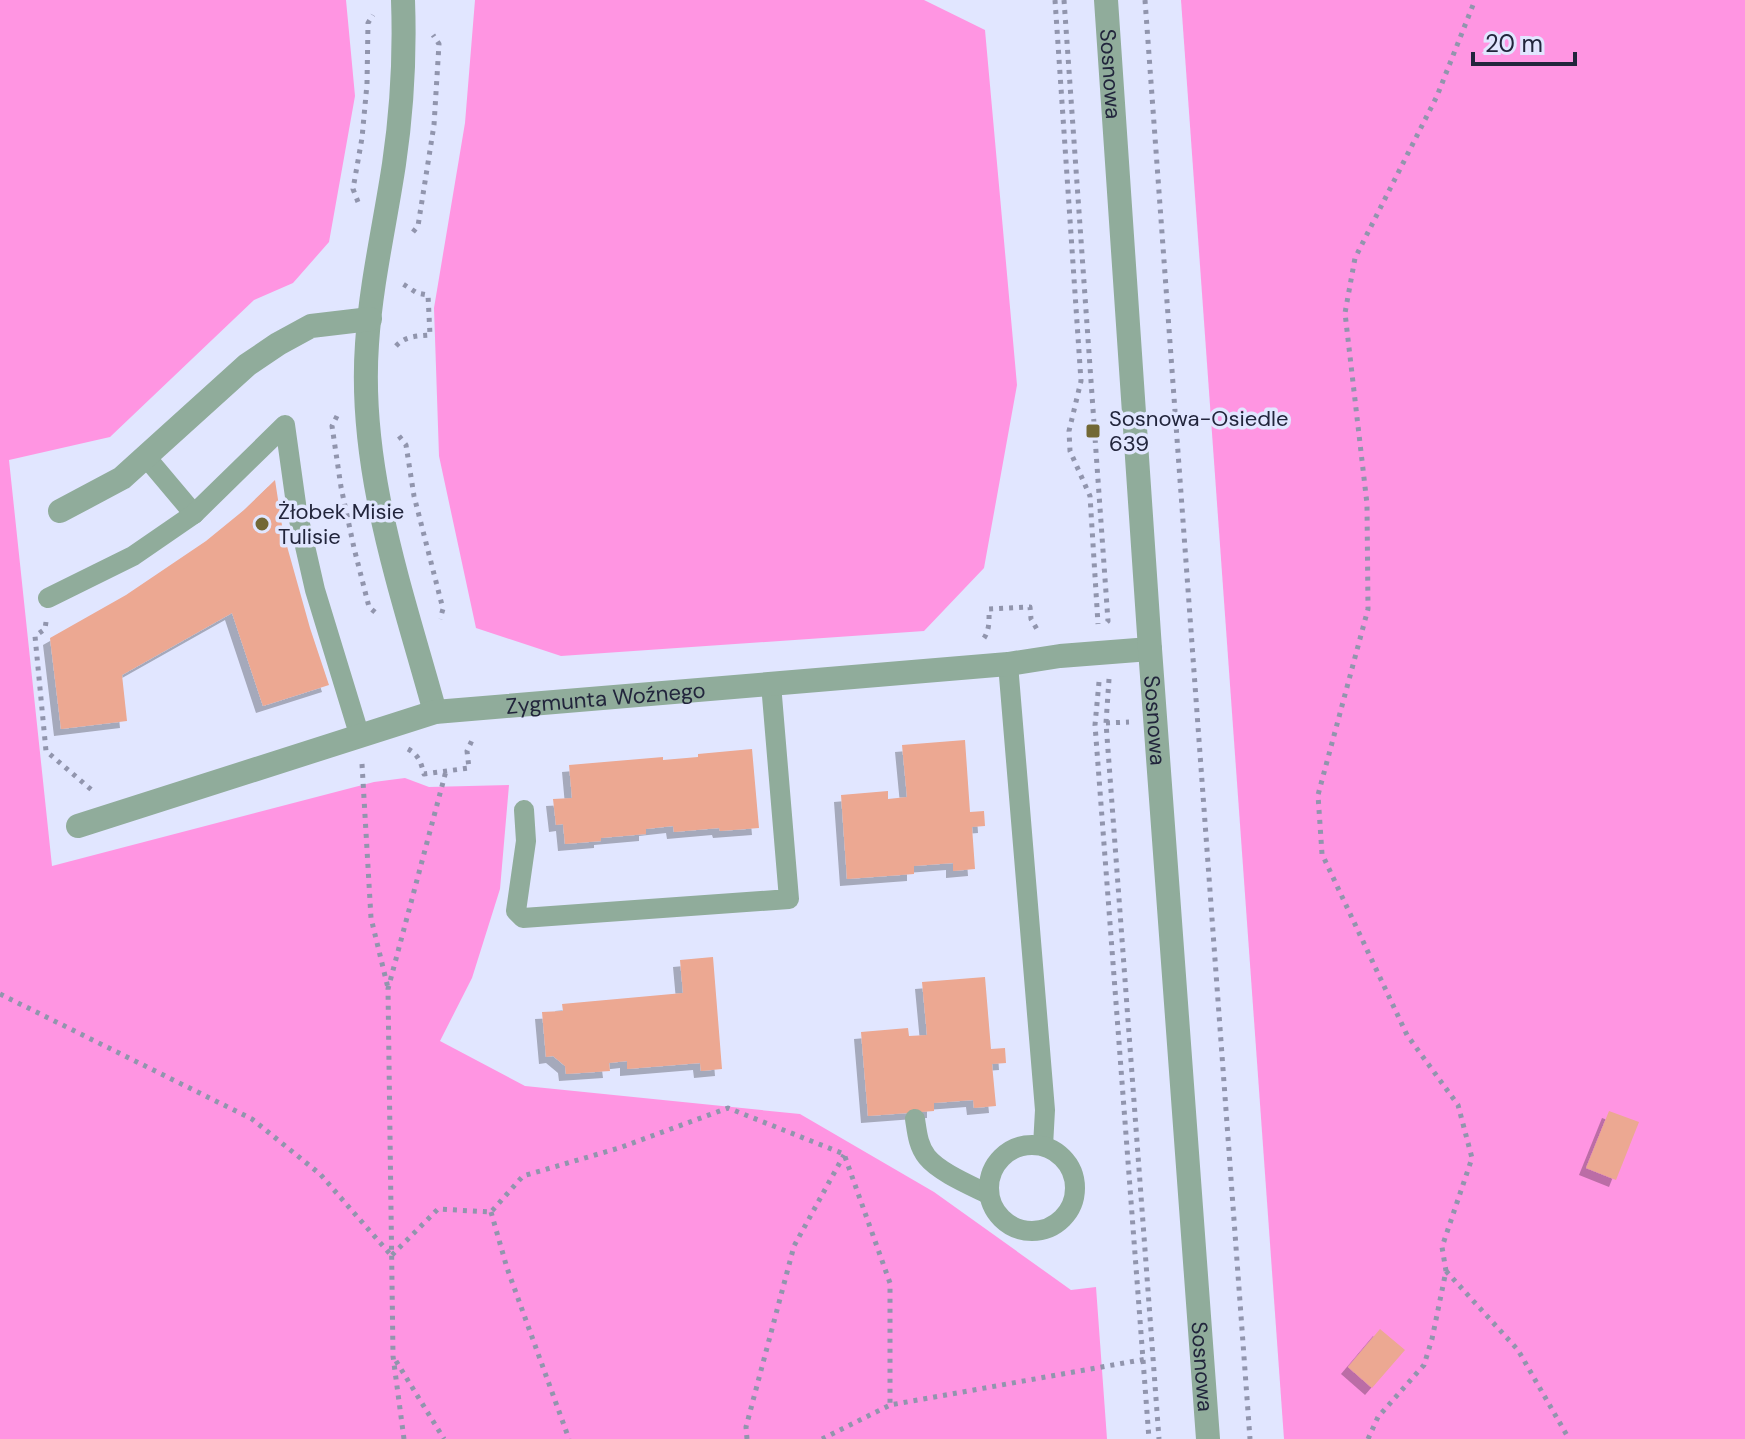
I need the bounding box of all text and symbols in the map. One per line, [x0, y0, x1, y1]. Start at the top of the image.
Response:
scale bar [1473, 16, 1575, 66]
street label: Sosnowa [1093, 28, 1129, 120]
text: 20 m [1485, 28, 1543, 59]
place label: Sosnowa-Osiedle 639 [1109, 404, 1288, 458]
marker: Sosnowa-Osiedle 639 [1084, 422, 1102, 440]
place label: Żłobek Misie Tulisie [278, 497, 404, 551]
marker: Żłobek Misie Tulisie [253, 515, 271, 533]
street label: Sosnowa [1137, 674, 1173, 767]
street label: Zygmunta Woźnego [505, 675, 707, 721]
street label: Sosnowa [1185, 1320, 1220, 1413]

